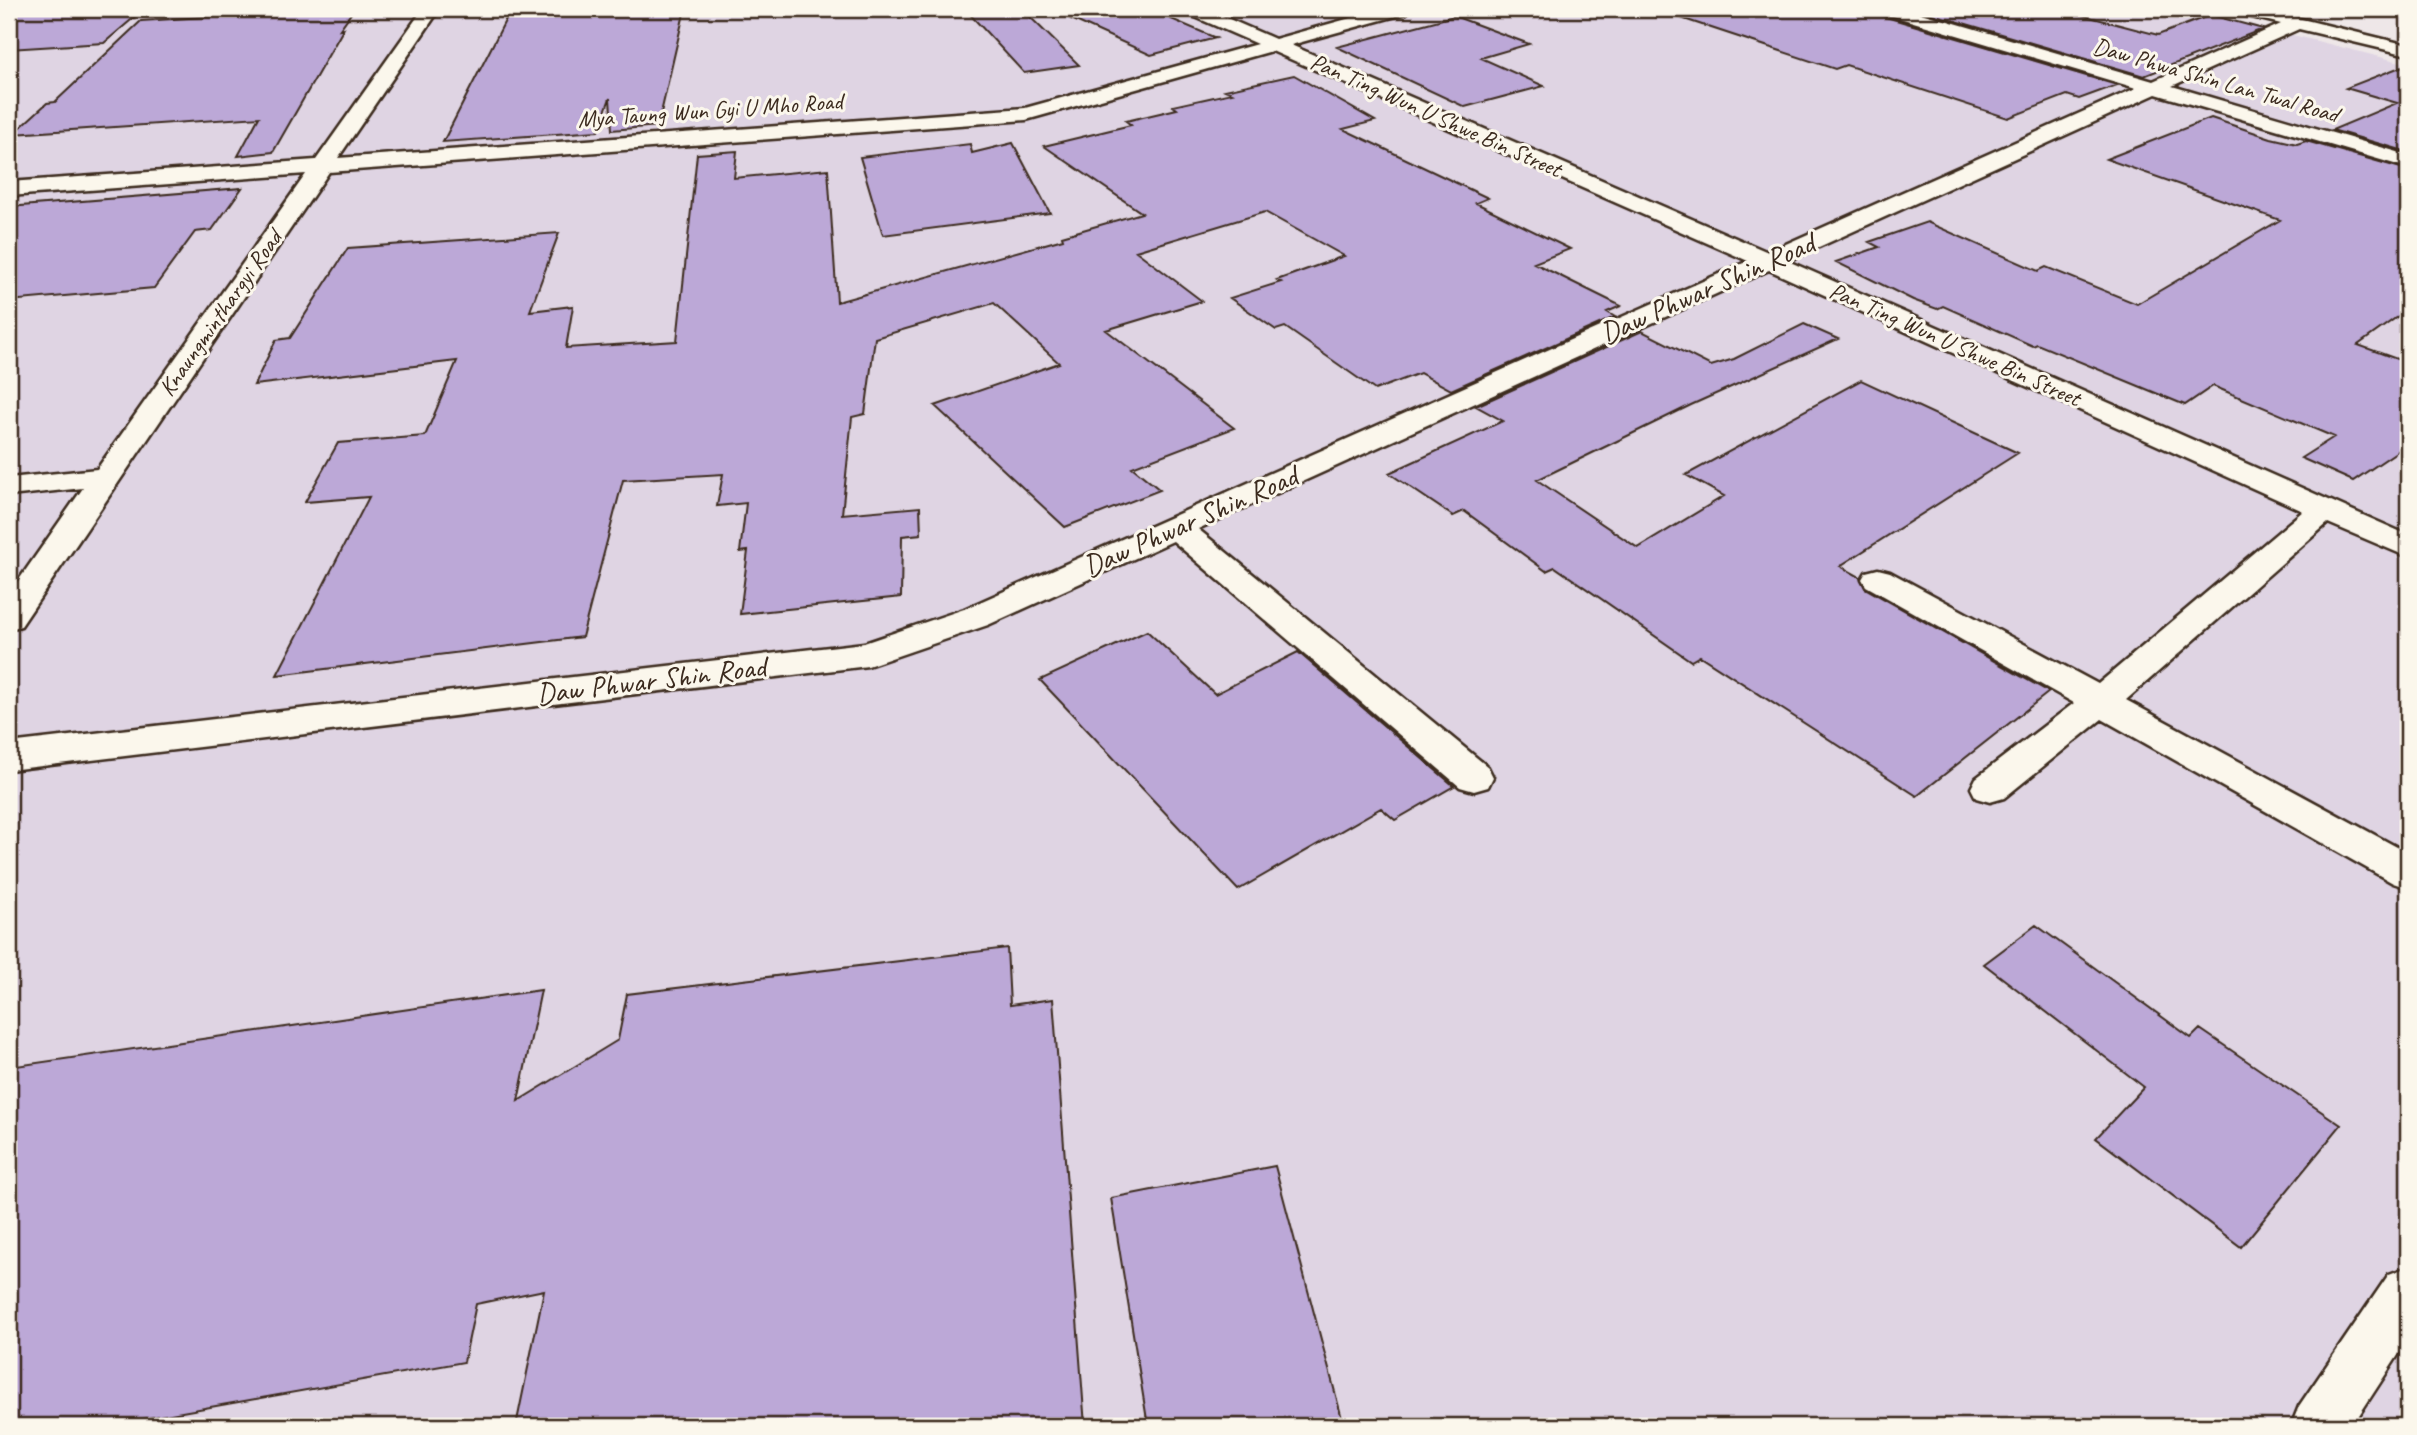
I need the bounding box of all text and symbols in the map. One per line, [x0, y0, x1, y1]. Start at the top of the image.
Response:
street label: Daw Phwa Shin Lan Twal Road [2090, 31, 2346, 130]
street label: Pan Ting Wun U Shwe Bin Street [1306, 46, 1568, 185]
street label: Mya Taung Wun Gyi U Mho Road [577, 86, 847, 134]
street label: Knaungminthargyi Road [152, 221, 290, 402]
street label: Daw Phwar Shin Road [1594, 222, 1824, 352]
street label: Pan Ting Wun U Shwe Bin Street [1825, 275, 2087, 414]
street label: Daw Phwar Shin Road [1077, 455, 1307, 585]
street label: Daw Phwar Shin Road [534, 647, 772, 713]

